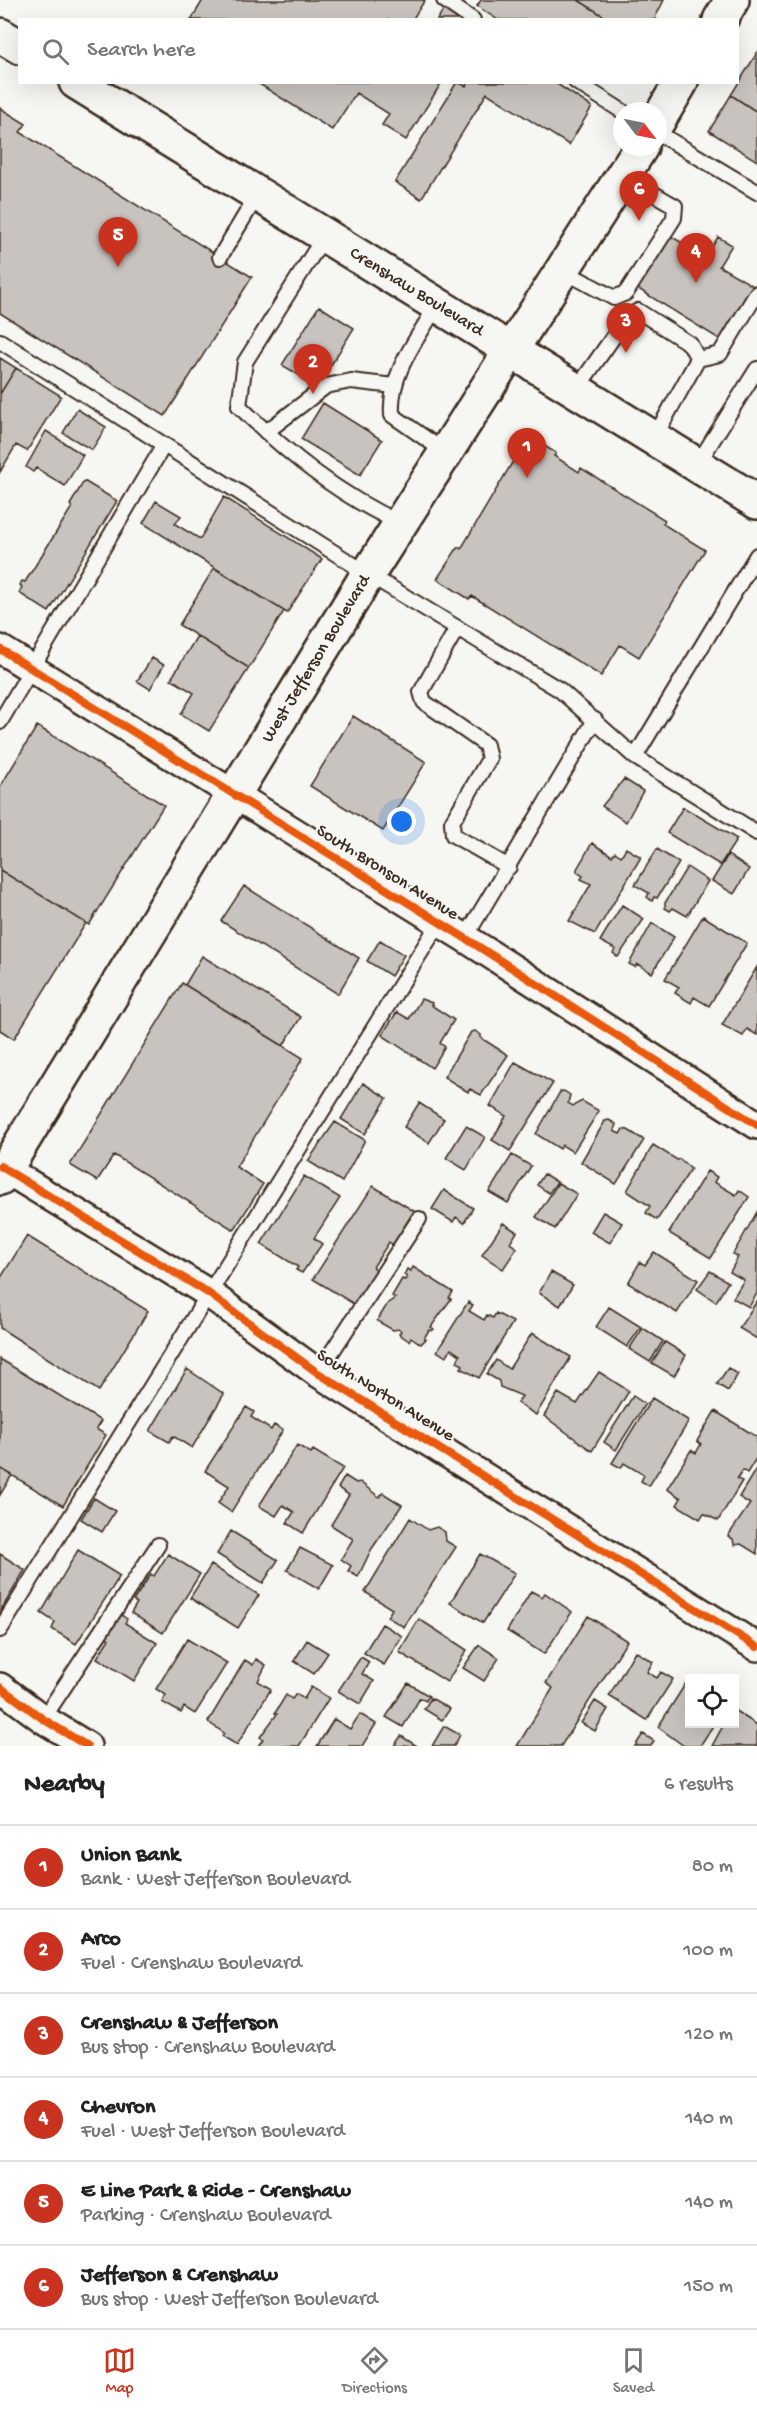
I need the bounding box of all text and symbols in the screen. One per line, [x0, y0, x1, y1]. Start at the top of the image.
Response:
search box [18, 18, 739, 84]
icon: search [39, 35, 72, 68]
text: Search here [87, 38, 195, 64]
north arrow [613, 102, 667, 156]
pin: 6 [620, 172, 658, 221]
pin: 5 [98, 218, 138, 267]
pin: 4 [676, 234, 716, 283]
street label: Crenshaw Boulevard [346, 243, 489, 342]
pin: 3 [606, 304, 646, 353]
pin: 2 [294, 344, 332, 394]
pin: 1 [508, 428, 546, 478]
street label: West Jefferson Boulevard [257, 570, 376, 746]
your location [387, 807, 416, 836]
street label: South Bronson Avenue [312, 821, 463, 926]
street label: South Norton Avenue [312, 1345, 458, 1447]
map controls [685, 1674, 739, 1728]
button: locate [685, 1674, 739, 1728]
text: Nearby [24, 1770, 105, 1801]
text: 6 results [664, 1774, 733, 1797]
text: Union Bank [81, 1843, 180, 1869]
text: 1 [39, 1856, 48, 1879]
text: 80 m [692, 1856, 733, 1879]
text: Bank · West Jefferson Boulevard [81, 1869, 350, 1892]
text: Arco [81, 1927, 121, 1953]
text: 2 [39, 1940, 48, 1963]
text: 100 m [683, 1940, 733, 1963]
text: Fuel · Crenshaw Boulevard [81, 1953, 302, 1976]
text: Crenshaw & Jefferson [81, 2011, 278, 2037]
text: 3 [38, 2024, 49, 2047]
text: 120 m [685, 2024, 733, 2047]
text: Bus stop · Crenshaw Boulevard [81, 2037, 335, 2060]
text: Chevron [81, 2095, 155, 2121]
text: 4 [39, 2108, 48, 2131]
text: 140 m [685, 2108, 733, 2131]
text: Fuel · West Jefferson Boulevard [81, 2121, 345, 2144]
text: E Line Park & Ride - Crenshaw [81, 2179, 351, 2205]
text: 5 [38, 2192, 49, 2215]
text: 140 m [685, 2192, 733, 2215]
text: Parking · Crenshaw Boulevard [81, 2205, 331, 2228]
text: Jefferson & Crenshaw [81, 2263, 278, 2289]
text: 6 [38, 2276, 49, 2299]
text: 150 m [684, 2276, 733, 2299]
text: Bus stop · West Jefferson Boulevard [81, 2289, 378, 2312]
tab: Map [103, 2344, 136, 2399]
tab: Directions [342, 2344, 407, 2399]
tab: Saved [613, 2344, 654, 2399]

